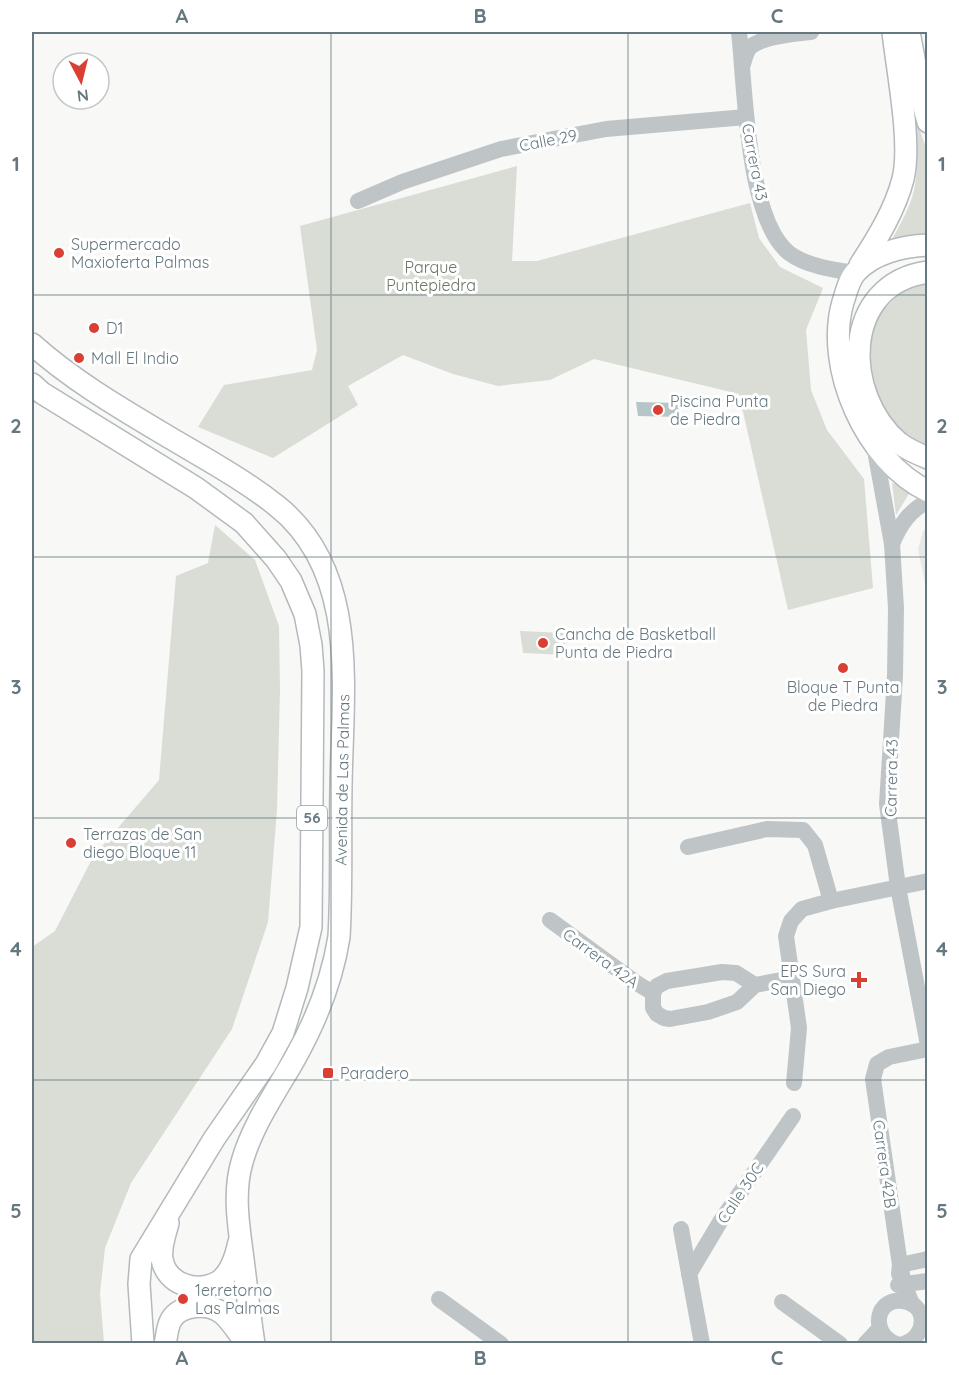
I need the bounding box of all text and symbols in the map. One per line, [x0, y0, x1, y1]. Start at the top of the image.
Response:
text: A [176, 3, 189, 28]
text: B [473, 3, 487, 28]
text: C [771, 3, 784, 28]
north arrow [51, 51, 111, 111]
text: N [76, 85, 90, 107]
street label: Carrera 43 [738, 122, 772, 202]
street label: Calle 29 [517, 125, 579, 155]
text: 1 [12, 151, 20, 176]
text: 1 [938, 151, 946, 176]
place label: Supermercado Maxioferta Palmas [71, 234, 209, 272]
marker: Supermercado Maxioferta Palmas [52, 246, 66, 260]
park label: Parque Puntepiedra [386, 257, 476, 295]
place label: D1 [106, 318, 123, 338]
marker: D1 [87, 321, 101, 335]
place label: Mall El Indio [91, 348, 179, 368]
marker: Mall El Indio [72, 351, 86, 365]
place label: Piscina Punta de Piedra [670, 391, 768, 429]
marker: Piscina Punta de Piedra [651, 403, 665, 417]
text: 2 [10, 413, 22, 438]
text: 2 [936, 413, 948, 438]
place label: Cancha de Basketball Punta de Piedra [555, 624, 716, 662]
marker: Cancha de Basketball Punta de Piedra [536, 636, 550, 650]
marker: Bloque T Punta de Piedra [836, 661, 850, 675]
text: 3 [11, 674, 21, 699]
text: 3 [937, 674, 947, 699]
place label: Bloque T Punta de Piedra [787, 677, 899, 715]
street label: Avenida de Las Palmas [331, 694, 353, 866]
street label: Carrera 43 [880, 739, 902, 817]
road number: 56 [297, 806, 327, 830]
place label: Terrazas de San diego Bloque 11 [83, 824, 202, 862]
marker: Terrazas de San diego Bloque 11 [64, 836, 78, 850]
street label: Carrera 42A [559, 924, 643, 992]
text: 4 [10, 936, 22, 961]
text: 4 [936, 936, 948, 961]
place label: EPS Sura San Diego [770, 961, 846, 999]
marker: EPS Sura San Diego [850, 971, 868, 989]
place label: Paradero [340, 1063, 409, 1083]
marker: Paradero [321, 1066, 335, 1080]
street label: Carrera 42B [869, 1119, 901, 1209]
street label: Calle 30C [712, 1159, 768, 1227]
text: 5 [10, 1198, 22, 1223]
text: 5 [936, 1198, 948, 1223]
place label: 1er.retorno Las Palmas [195, 1280, 280, 1318]
marker: 1er.retorno Las Palmas [176, 1292, 190, 1306]
text: A [176, 1345, 189, 1370]
text: B [473, 1345, 487, 1370]
text: C [771, 1345, 784, 1370]

